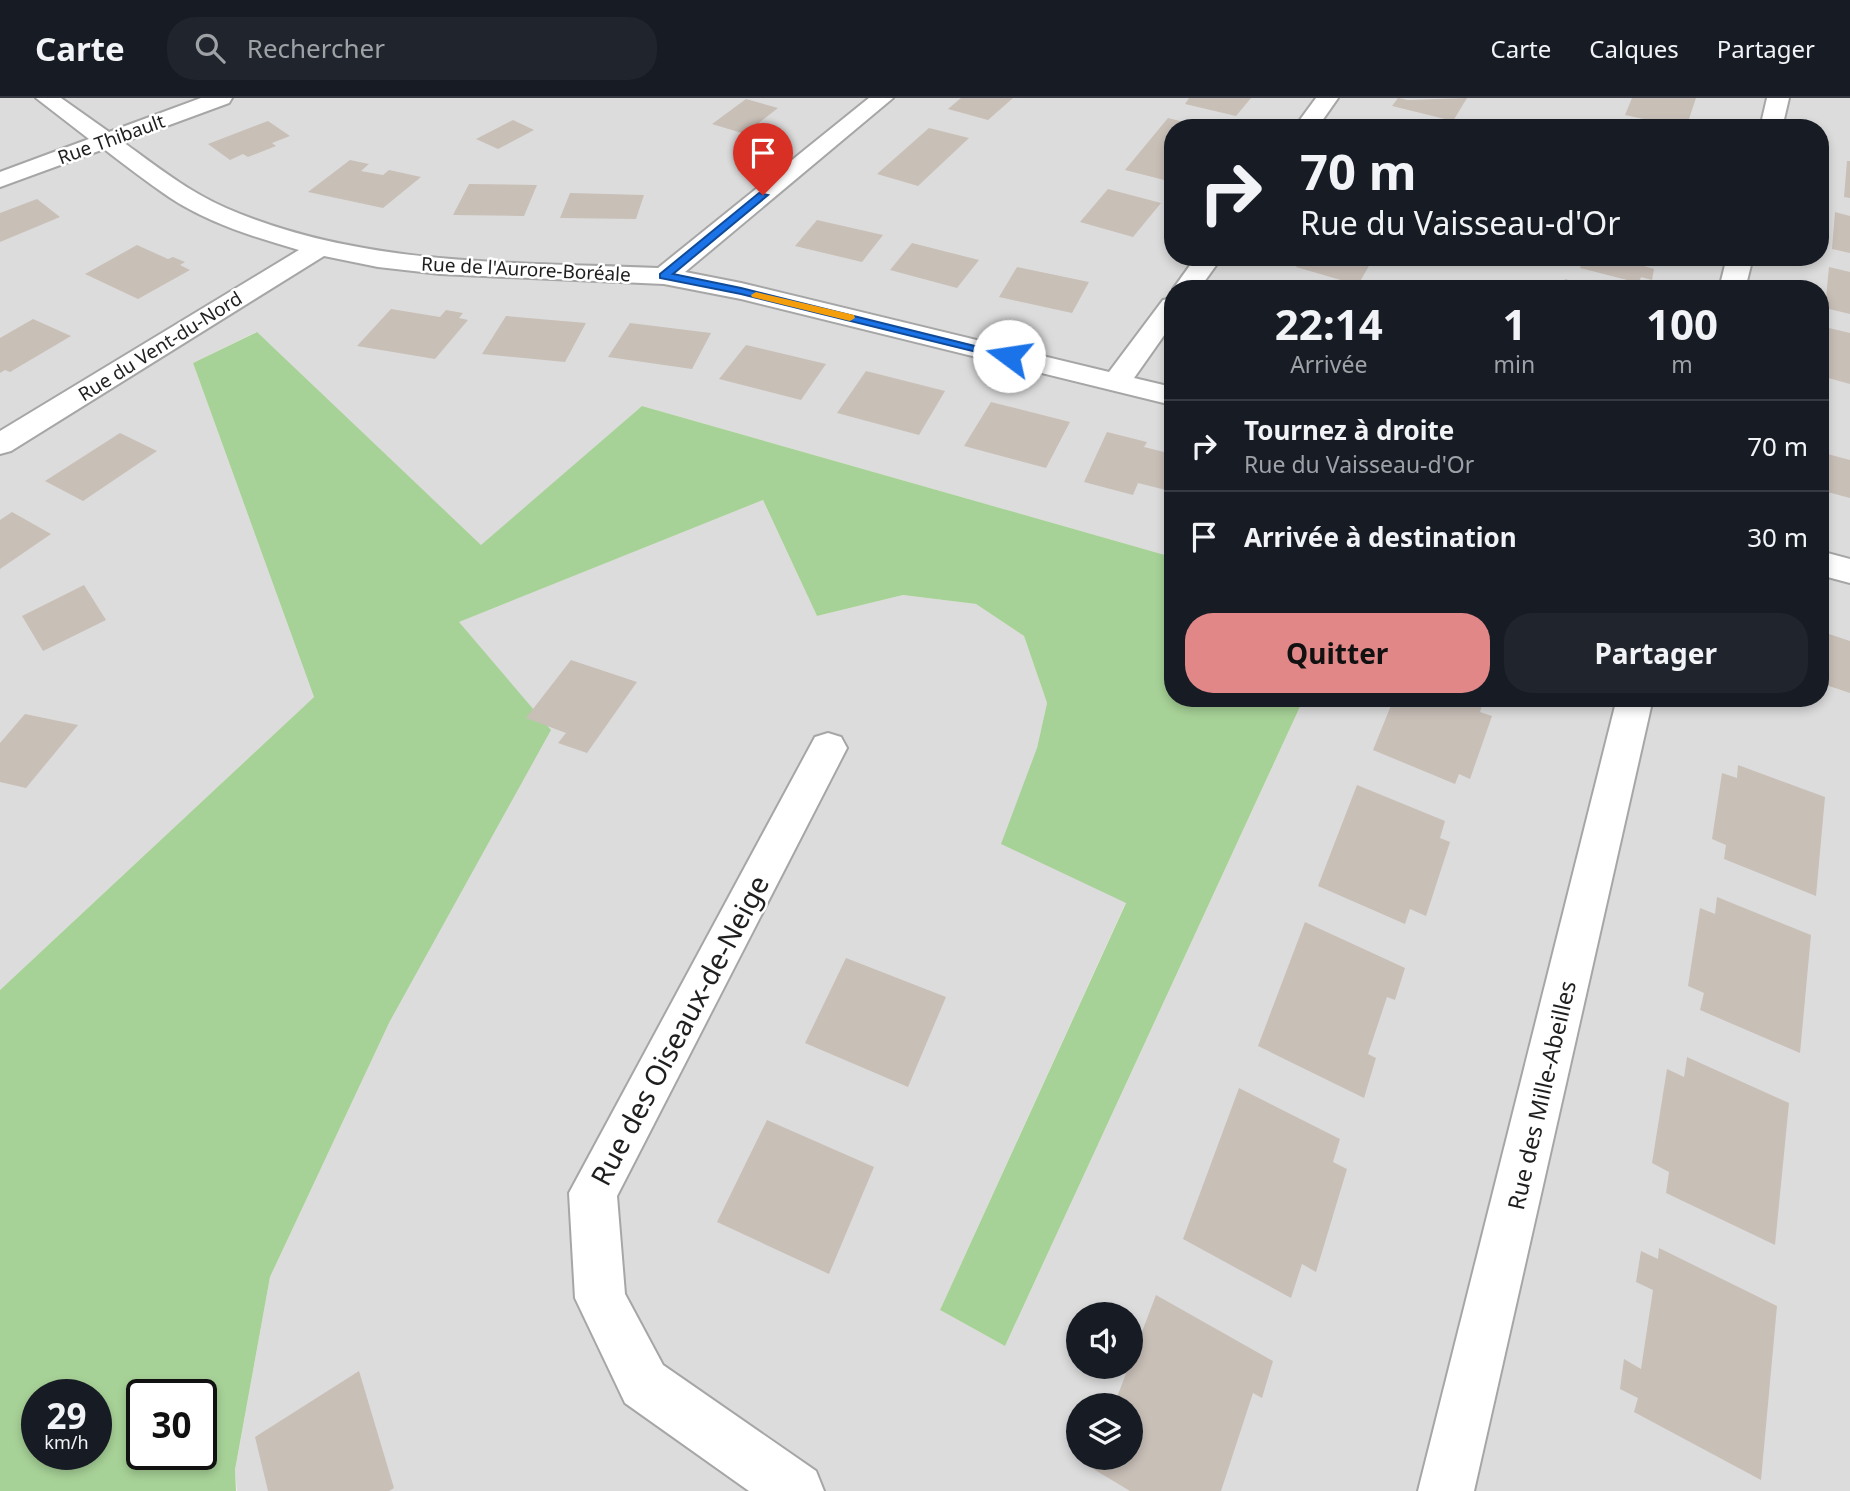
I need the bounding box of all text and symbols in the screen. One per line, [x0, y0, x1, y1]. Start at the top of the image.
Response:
search box [167, 17, 657, 80]
text: Carte [35, 26, 125, 71]
icon: search [191, 29, 229, 67]
text: Rechercher [247, 30, 385, 66]
text: Carte [1491, 32, 1551, 65]
text: Calques [1589, 32, 1679, 65]
text: Partager [1717, 32, 1815, 65]
street label: Rue Thibault [54, 108, 168, 170]
pin [733, 123, 793, 195]
icon: arrive [744, 134, 782, 172]
text: 70 m [1300, 138, 1417, 204]
icon: right [1185, 147, 1276, 238]
text: Rue du Vaisseau-d'Or [1300, 201, 1620, 244]
street label: Rue de l'Aurore-Boréale [421, 251, 631, 287]
street label: Rue du Vent-du-Nord [73, 285, 247, 407]
text: 22:14 [1275, 295, 1383, 352]
text: 1 [1502, 295, 1526, 352]
text: 100 [1646, 295, 1718, 352]
position arrow [972, 319, 1046, 393]
text: Arrivée [1290, 348, 1367, 380]
text: min [1494, 348, 1535, 380]
text: m [1671, 348, 1693, 380]
text: Tournez à droite [1244, 412, 1454, 448]
icon: right [1185, 427, 1223, 465]
text: 70 m [1747, 428, 1808, 464]
text: Rue du Vaisseau-d'Or [1244, 448, 1474, 480]
icon: arrive [1185, 518, 1223, 556]
text: Arrivée à destination [1244, 519, 1517, 555]
text: 30 m [1747, 519, 1808, 555]
button: Quitter [1185, 613, 1490, 693]
button: Partager [1504, 613, 1808, 693]
street label: Rue des Oiseaux-de-Neige [581, 868, 777, 1192]
street label: Rue des Mille-Abeilles [1499, 977, 1583, 1213]
map controls [1066, 1302, 1143, 1470]
button: sound [1066, 1302, 1143, 1379]
speed limit sign: 30 [126, 1379, 217, 1470]
text: 29 [46, 1392, 87, 1439]
button: layers [1066, 1393, 1143, 1470]
text: km/h [44, 1430, 89, 1454]

